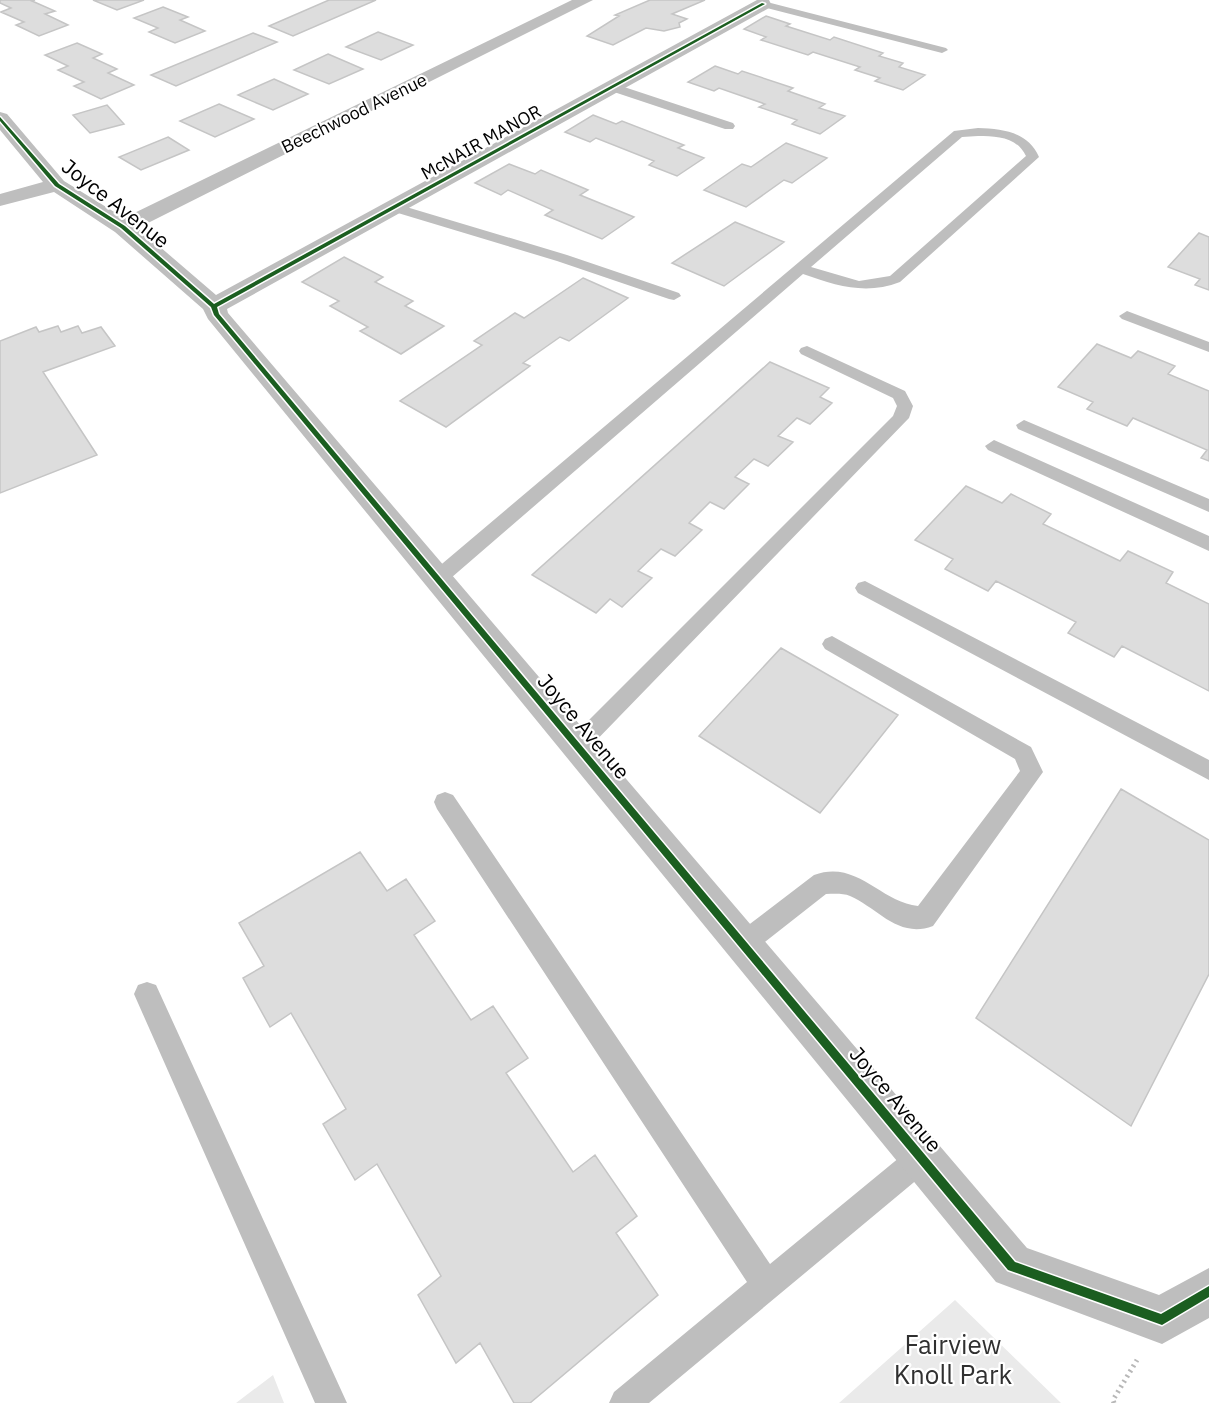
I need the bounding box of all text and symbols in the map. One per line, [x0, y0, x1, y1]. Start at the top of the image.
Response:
street label: Beechwood Avenue [277, 68, 431, 158]
street label: McNAIR MANOR [417, 99, 545, 185]
street label: Joyce Avenue [56, 152, 176, 254]
street label: Joyce Avenue [532, 667, 636, 785]
street label: Joyce Avenue [844, 1040, 948, 1158]
park label: Fairview Knoll Park [894, 1327, 1012, 1391]

